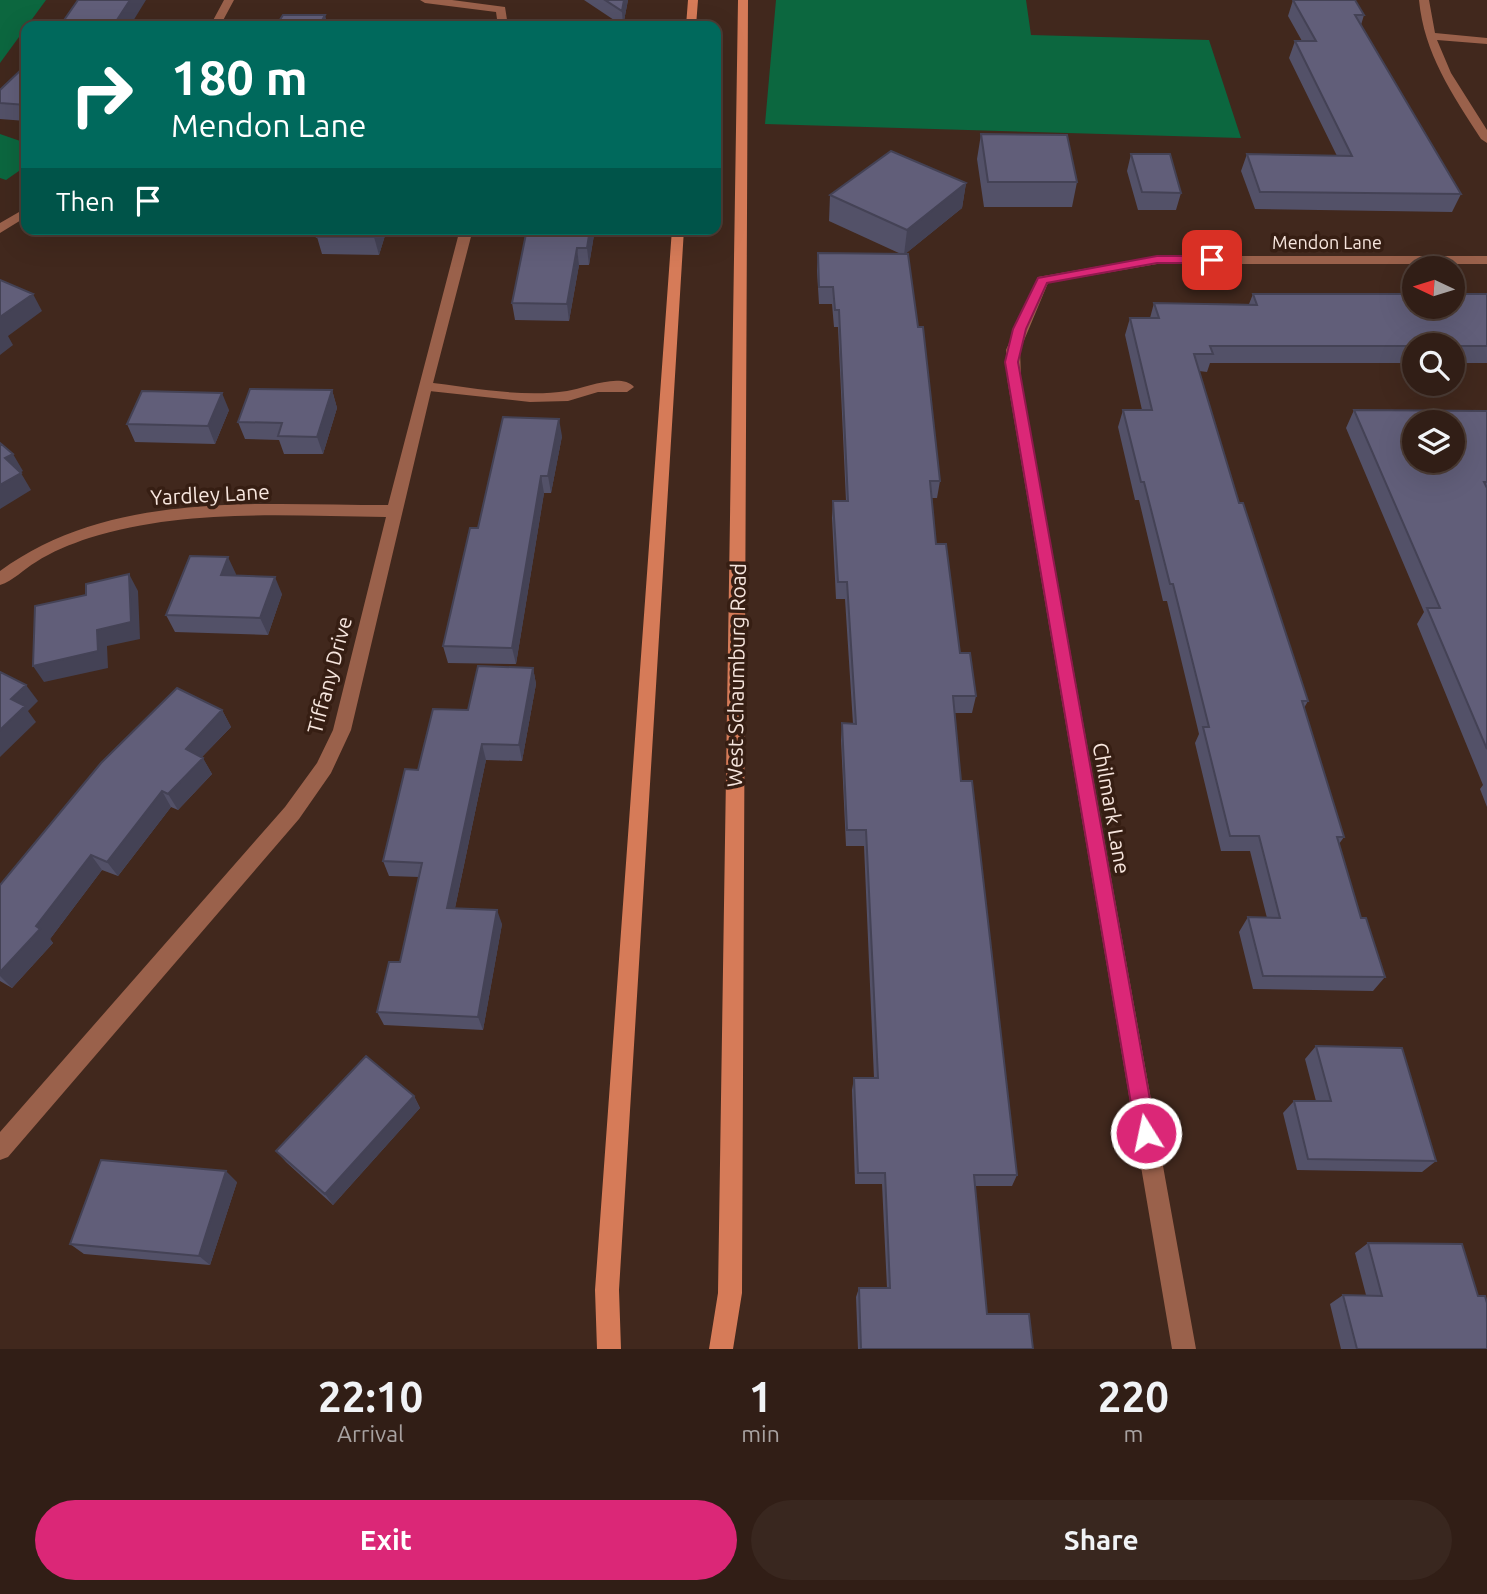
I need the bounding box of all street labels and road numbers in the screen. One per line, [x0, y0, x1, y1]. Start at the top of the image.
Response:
street label: Mendon Lane [1272, 232, 1382, 252]
street label: Yardley Lane [150, 479, 270, 509]
street label: West Schaumburg Road [722, 563, 750, 787]
street label: Tiffany Drive [302, 614, 356, 736]
street label: Chilmark Lane [1089, 740, 1135, 876]

